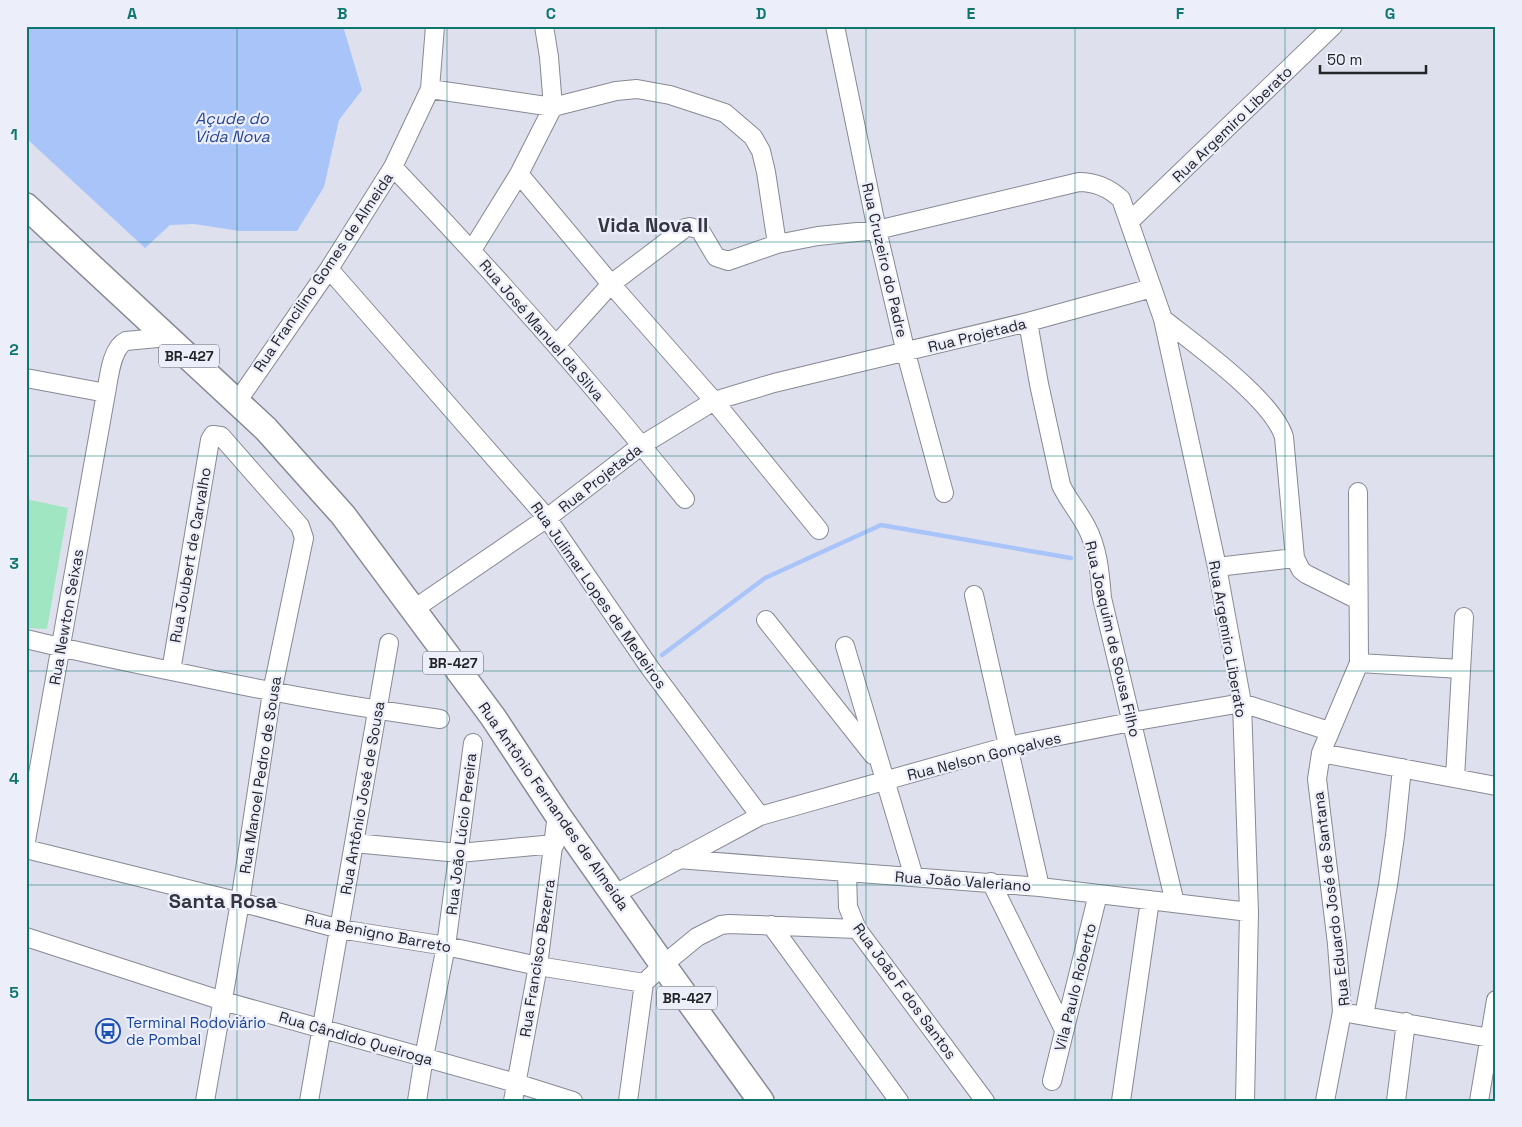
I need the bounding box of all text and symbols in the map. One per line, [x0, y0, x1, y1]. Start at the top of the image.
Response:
text: A [127, 3, 137, 24]
text: B [337, 3, 347, 24]
text: C [546, 3, 556, 24]
text: D [756, 3, 766, 24]
text: E [967, 3, 976, 24]
text: F [1176, 3, 1185, 24]
text: G [1385, 3, 1395, 24]
scale bar [1320, 42, 1426, 74]
text: 50 m [1327, 50, 1362, 69]
street label: Rua Argemiro Liberato [1168, 62, 1296, 186]
water label: Açude do Vida Nova [194, 108, 270, 147]
text: 1 [10, 124, 18, 145]
street label: Rua Francilino Gomes de Almeida [249, 168, 397, 375]
street label: Rua Cruzeiro do Padre [858, 181, 912, 339]
district label: Vida Nova II [598, 212, 708, 238]
street label: Rua José Manuel da Silva [475, 255, 609, 405]
street label: Rua Projetada [926, 314, 1028, 356]
text: 2 [9, 339, 19, 360]
road number: BR-427 [159, 344, 219, 368]
street label: Rua Projetada [554, 439, 646, 516]
street label: Rua Joubert de Carvalho [165, 466, 215, 644]
street label: Rua Julimar Lopes de Medeiros [527, 498, 671, 692]
street label: Rua Joaquim de Sousa Filho [1081, 539, 1145, 739]
street label: Rua Newton Seixas [45, 547, 87, 686]
text: 3 [9, 553, 19, 574]
street label: Rua Argemiro Liberato [1205, 559, 1251, 719]
road number: BR-427 [423, 651, 483, 674]
street label: Rua Manoel Pedro de Sousa [235, 674, 285, 875]
street label: Rua Antônio Fernandes de Almeida [474, 698, 634, 914]
street label: Rua Antônio José de Sousa [336, 699, 388, 896]
street label: Rua Nelson Gonçalves [905, 728, 1063, 784]
street label: Rua João Lúcio Pereira [442, 752, 480, 916]
text: 4 [9, 768, 19, 789]
street label: Rua Eduardo José de Santana [1308, 790, 1354, 1007]
street label: Rua João Valeriano [894, 867, 1032, 895]
street label: Rua Francisco Bezerra [515, 877, 559, 1038]
district label: Santa Rosa [169, 888, 278, 914]
street label: Rua Benigno Barreto [303, 909, 453, 957]
street label: Rua João F dos Santos [849, 919, 961, 1063]
street label: Vila Paulo Roberto [1050, 921, 1100, 1053]
text: 5 [9, 982, 19, 1003]
road number: BR-427 [657, 986, 717, 1010]
street label: Rua Cândido Queiroga [277, 1007, 436, 1069]
place label: Terminal Rodoviário de Pombal [126, 1013, 266, 1049]
bus stop icon: Terminal Rodoviário de Pombal [95, 1018, 121, 1044]

